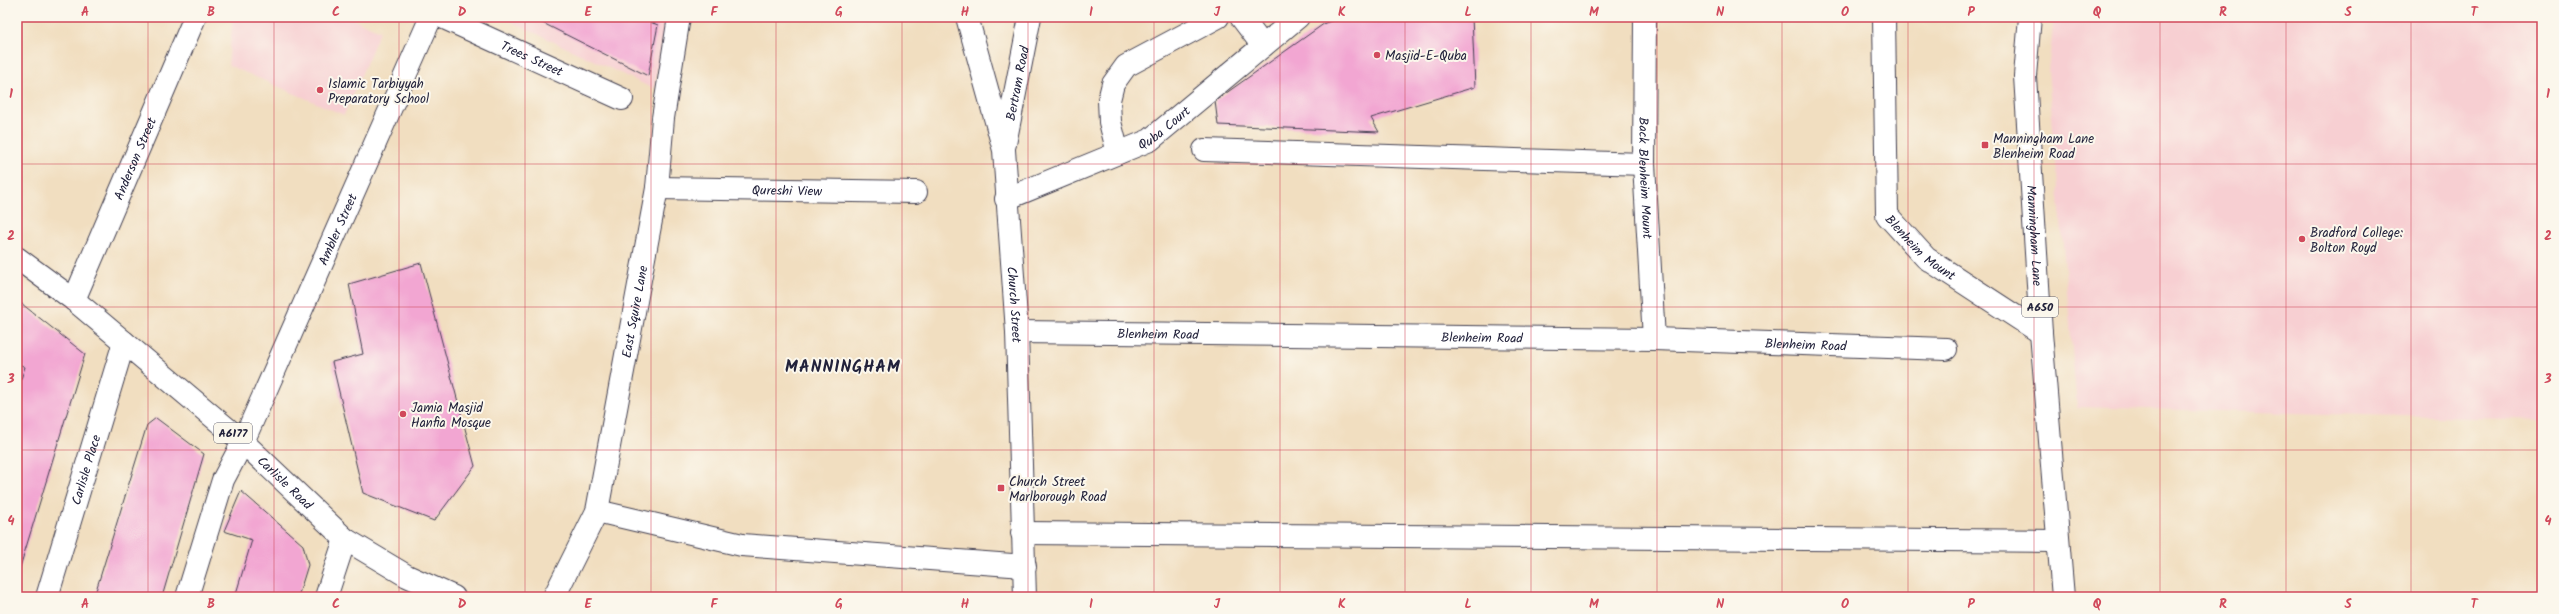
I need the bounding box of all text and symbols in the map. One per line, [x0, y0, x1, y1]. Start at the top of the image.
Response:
text: A [81, 2, 89, 23]
text: B [207, 2, 215, 23]
text: C [332, 2, 340, 23]
text: D [458, 2, 467, 23]
text: E [584, 2, 592, 23]
text: F [710, 2, 718, 23]
text: G [835, 2, 843, 23]
text: H [961, 2, 970, 23]
text: I [1089, 2, 1093, 23]
text: J [1214, 2, 1221, 23]
text: K [1338, 2, 1346, 23]
text: L [1464, 2, 1472, 23]
text: M [1589, 2, 1599, 23]
text: N [1716, 2, 1725, 23]
text: O [1841, 2, 1849, 23]
text: P [1967, 2, 1975, 23]
text: Q [2093, 2, 2102, 23]
text: R [2219, 2, 2227, 23]
text: S [2344, 2, 2352, 23]
text: T [2470, 2, 2479, 23]
street label: Trees Street [497, 36, 567, 83]
street label: Bertram Road [1001, 44, 1036, 123]
place label: Masjid-E-Quba [1385, 46, 1467, 67]
marker: Masjid-E-Quba [1372, 50, 1382, 60]
place label: Islamic Tarbiyyah Preparatory School [328, 74, 429, 110]
text: 1 [9, 84, 13, 105]
text: 1 [2546, 84, 2550, 105]
marker: Islamic Tarbiyyah Preparatory School [315, 85, 325, 95]
street label: Quba Court [1135, 101, 1196, 156]
street label: Anderson Street [109, 113, 163, 204]
street label: Back Blenheim Mount [1632, 117, 1657, 240]
place label: Manningham Lane Blenheim Road [1993, 129, 2094, 165]
marker: Manningham Lane Blenheim Road [1980, 140, 1990, 150]
street label: Qureshi View [752, 180, 823, 203]
street label: Manningham Lane [2020, 184, 2047, 287]
street label: Ambler Street [313, 190, 364, 269]
street label: Blenheim Mount [1879, 210, 1960, 287]
place label: Bradford College: Bolton Royd [2310, 223, 2403, 259]
text: 2 [7, 226, 15, 247]
text: 2 [2544, 226, 2552, 247]
marker: Bradford College: Bolton Royd [2297, 234, 2307, 244]
street label: East Squire Lane [617, 264, 654, 360]
street label: Church Street [1000, 266, 1026, 344]
road number: A650 [2022, 297, 2058, 317]
street label: Blenheim Road [1117, 324, 1200, 346]
street label: Blenheim Road [1441, 328, 1524, 350]
street label: Blenheim Road [1765, 334, 1848, 358]
district label: MANNINGHAM [785, 354, 901, 381]
text: 3 [6, 369, 15, 390]
text: 3 [2543, 369, 2552, 390]
place label: Jamia Masjid Hanfia Mosque [411, 398, 491, 434]
marker: Jamia Masjid Hanfia Mosque [398, 409, 408, 419]
road number: A6177 [214, 423, 252, 443]
street label: Carlisle Place [66, 432, 107, 508]
street label: Carlisle Road [252, 451, 317, 516]
place label: Church Street Marlborough Road [1009, 472, 1107, 508]
marker: Church Street Marlborough Road [996, 483, 1006, 493]
text: 4 [7, 511, 15, 532]
text: 4 [2544, 511, 2552, 532]
text: A [81, 594, 89, 614]
text: B [207, 594, 215, 614]
text: C [332, 594, 340, 614]
text: D [458, 594, 467, 614]
text: E [584, 594, 592, 614]
text: F [710, 594, 718, 614]
text: G [835, 594, 843, 614]
text: H [961, 594, 970, 614]
text: I [1089, 594, 1093, 614]
text: J [1214, 594, 1221, 614]
text: K [1338, 594, 1346, 614]
text: L [1464, 594, 1472, 614]
text: M [1589, 594, 1599, 614]
text: N [1716, 594, 1725, 614]
text: O [1841, 594, 1849, 614]
text: P [1967, 594, 1975, 614]
text: Q [2093, 594, 2102, 614]
text: R [2219, 594, 2227, 614]
text: S [2344, 594, 2352, 614]
text: T [2470, 594, 2479, 614]

